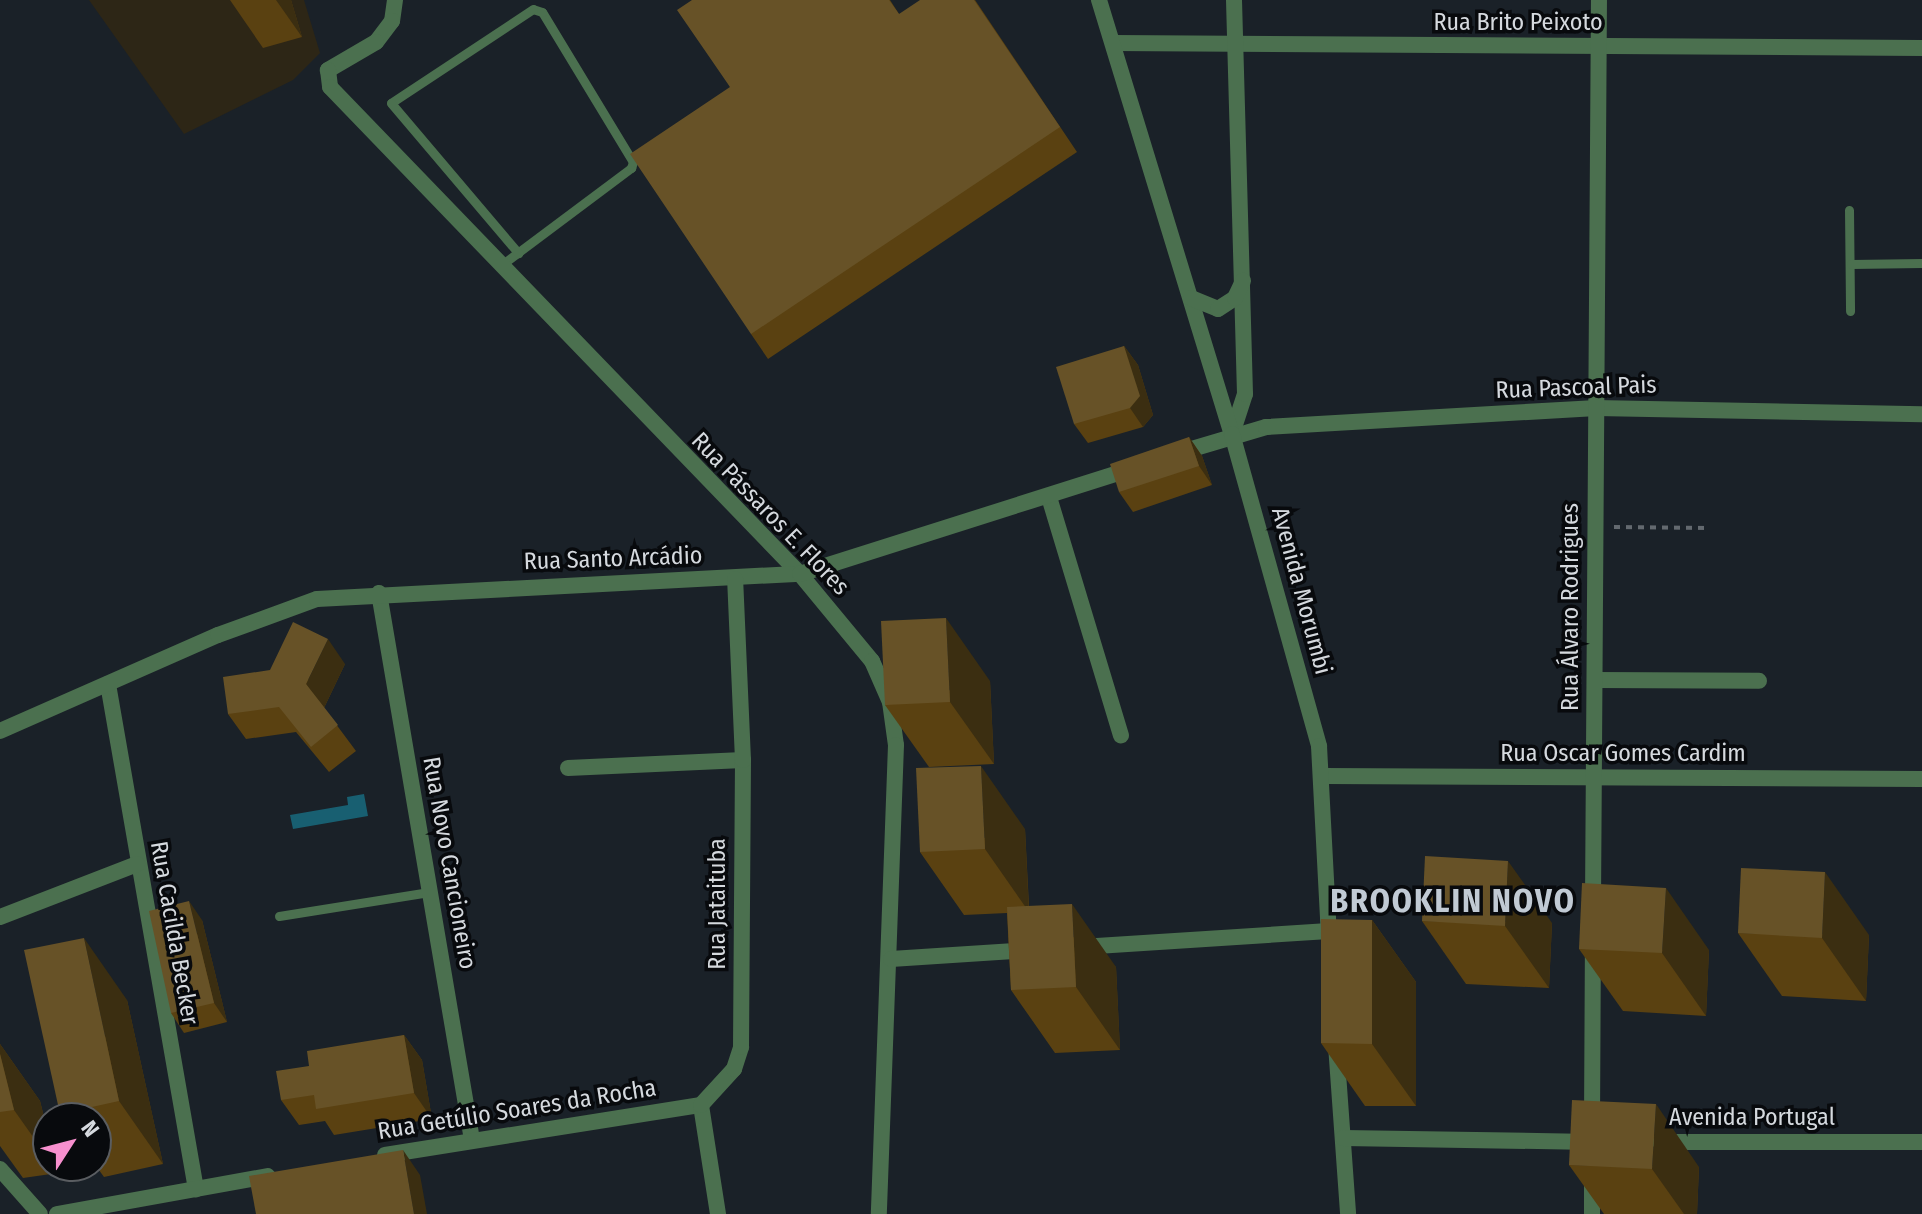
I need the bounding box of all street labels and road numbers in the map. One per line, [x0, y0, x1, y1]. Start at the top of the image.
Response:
street label: Rua Brito Peixoto [1433, 9, 1603, 37]
street label: Rua Pascoal Pais [1495, 371, 1657, 405]
street label: Rua Pássaros E. Flores [685, 427, 855, 601]
street label: Rua Álvaro Rodrigues [1557, 503, 1585, 711]
street label: Avenida Morumbi [1265, 504, 1337, 678]
street label: Rua Santo Arcádio [523, 541, 703, 577]
street label: Rua Oscar Gomes Cardim [1500, 740, 1746, 768]
street label: Rua Novo Cancioneiro [416, 755, 482, 971]
street label: Rua Jataituba [704, 838, 732, 970]
street label: Rua Cacilda Becker [144, 839, 204, 1027]
street label: Rua Getúlio Soares da Rocha [376, 1074, 658, 1146]
street label: Avenida Portugal [1669, 1104, 1835, 1132]

